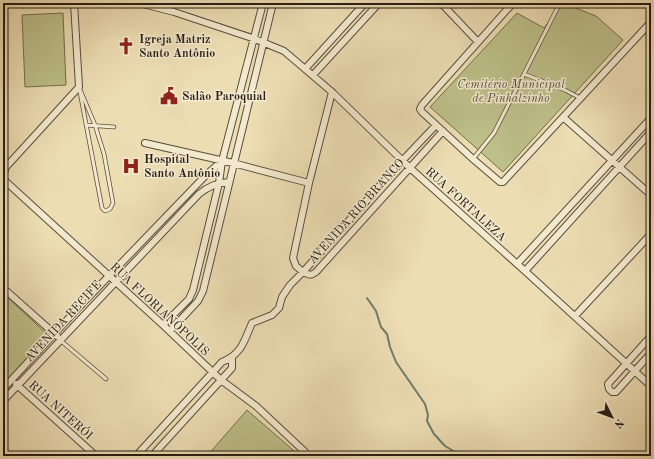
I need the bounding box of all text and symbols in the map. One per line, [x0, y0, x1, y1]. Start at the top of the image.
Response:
place label: Igreja Matriz Santo Antônio [139, 34, 215, 60]
church icon: Igreja Matriz Santo Antônio [116, 36, 136, 56]
park label: Cemitério Municipal de Pinhalzinho [457, 79, 565, 105]
public building icon: Salão Paroquial [159, 86, 179, 106]
place label: Salão Paroquial [182, 91, 267, 103]
place label: Hospital Santo Antônio [144, 154, 220, 180]
hospital icon: Hospital Santo Antônio [121, 156, 141, 176]
street label: AVENIDA RIO BRANCO [307, 157, 407, 266]
street label: RUA FORTALEZA [423, 165, 508, 244]
street label: RUA FLORIANÓPOLIS [108, 258, 214, 359]
street label: AVENIDA RECIFE [23, 279, 104, 364]
street label: RUA NITERÓI [26, 376, 97, 443]
north arrow [592, 397, 632, 437]
text: N [611, 416, 625, 430]

